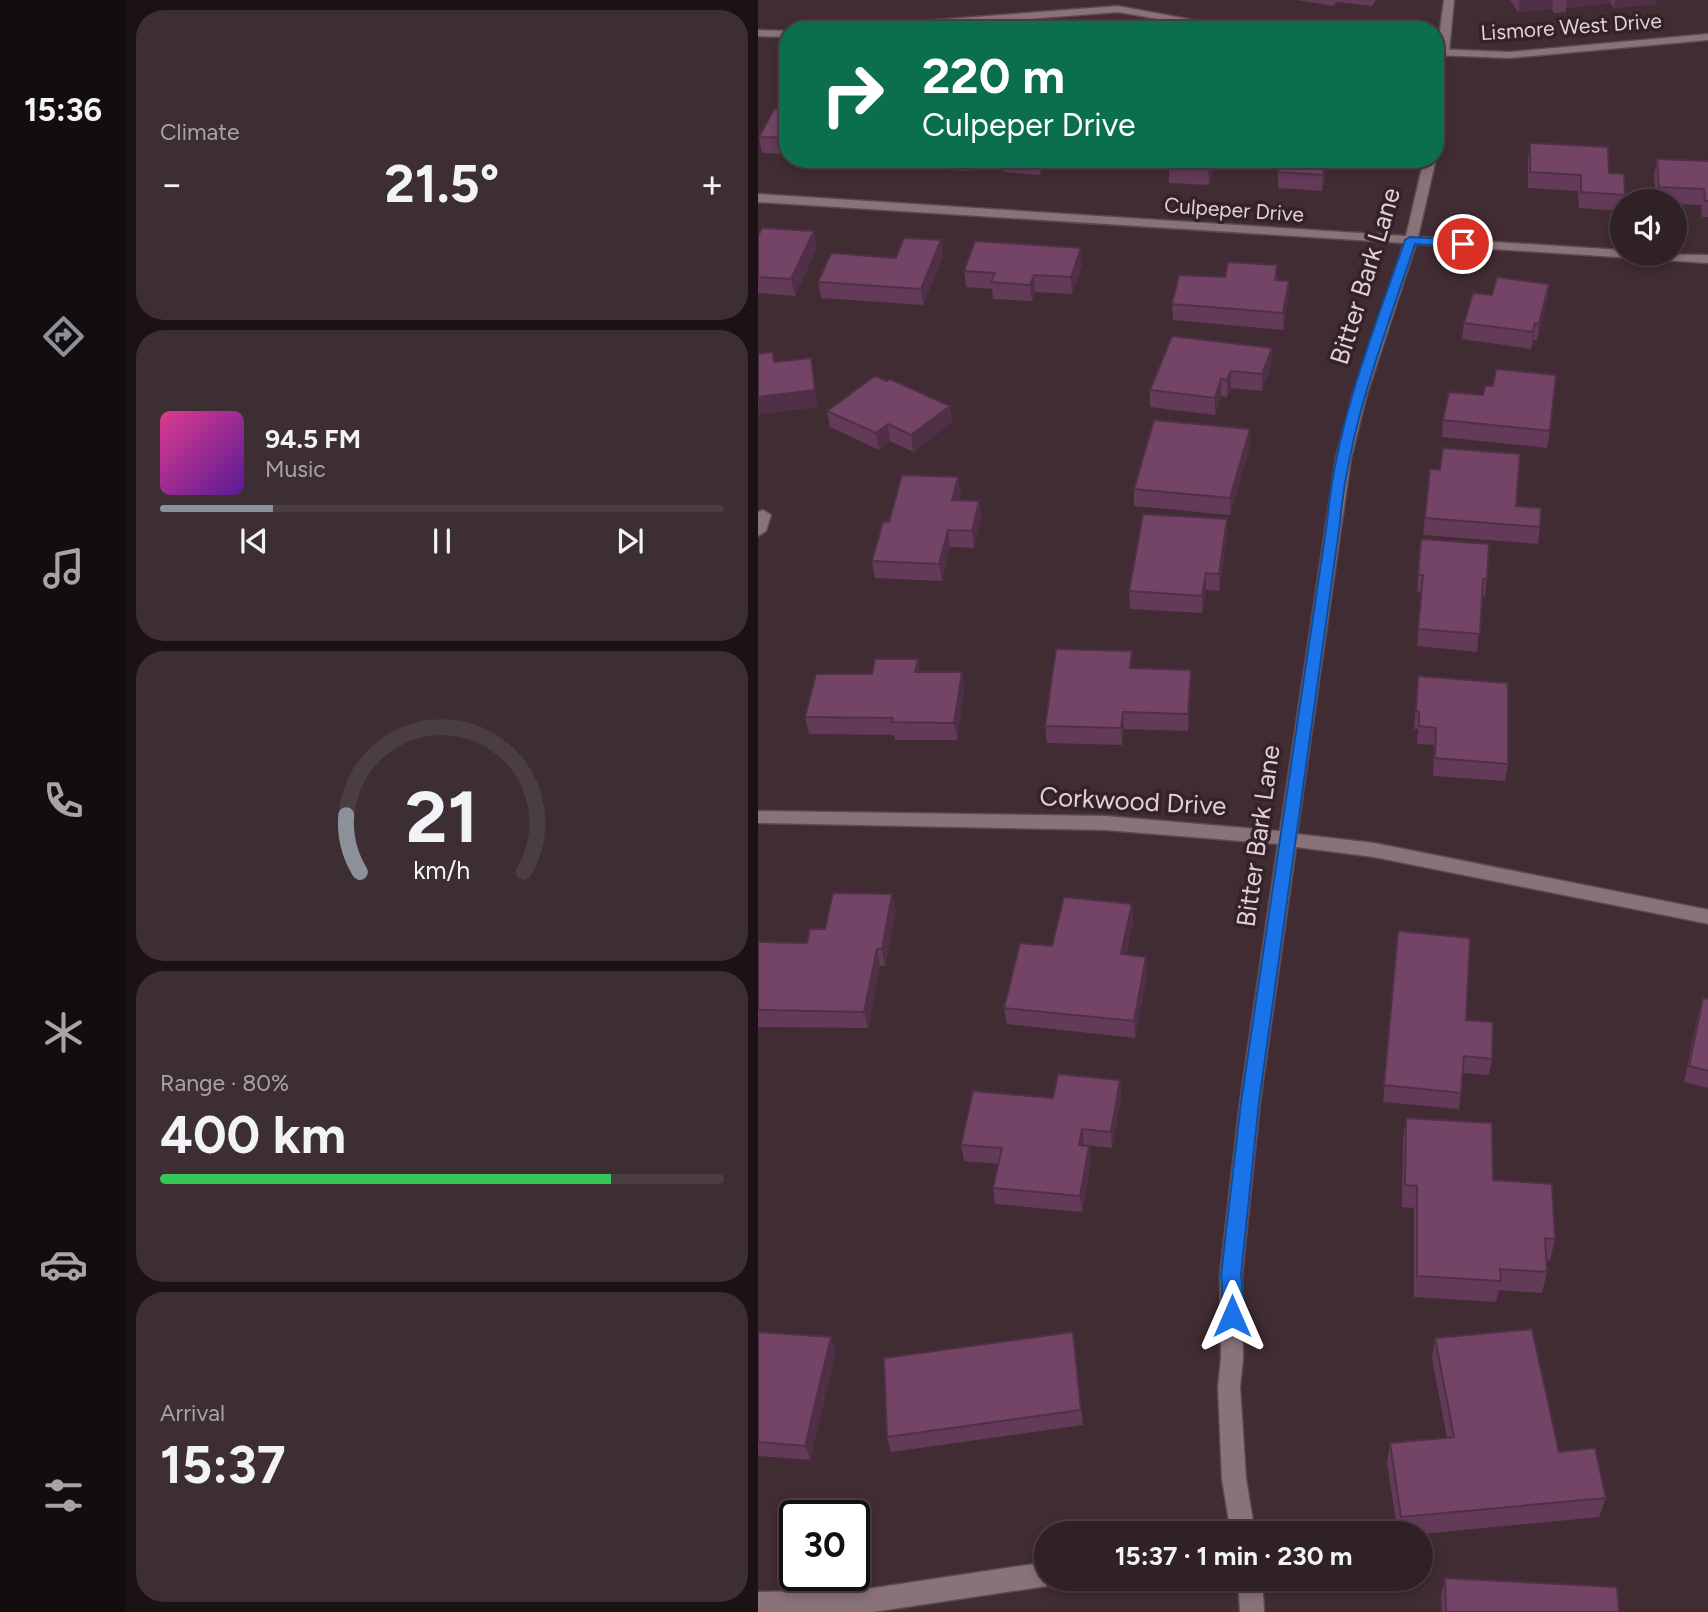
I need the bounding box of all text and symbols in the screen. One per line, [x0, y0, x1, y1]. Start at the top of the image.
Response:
street label: Lismore West Drive [1480, 8, 1662, 45]
text: 220 m [922, 46, 1065, 105]
icon: right [807, 49, 898, 140]
text: 15:36 [24, 91, 102, 129]
text: Culpeper Drive [922, 106, 1135, 144]
text: Climate [160, 118, 239, 146]
text: 21.5° [385, 153, 499, 215]
text: − [160, 161, 184, 207]
text: + [700, 161, 724, 207]
street label: Bitter Bark Lane [1323, 184, 1407, 368]
map controls [1610, 189, 1687, 266]
button: sound [1610, 189, 1687, 266]
street label: Culpeper Drive [1163, 192, 1305, 227]
pin [1433, 214, 1493, 274]
icon: arrive [1444, 225, 1482, 263]
icon: directions [39, 312, 88, 361]
text: 94.5 FM [265, 423, 361, 455]
text: Music [265, 455, 326, 483]
icon: previous [235, 522, 273, 560]
icon: pause [423, 522, 461, 560]
icon: next [611, 522, 649, 560]
icon: music [39, 544, 88, 593]
street label: Bitter Bark Lane [1229, 743, 1287, 929]
text: 21 [406, 773, 478, 860]
icon: phone [39, 776, 88, 825]
street label: Corkwood Drive [1039, 780, 1227, 822]
text: km/h [413, 855, 471, 885]
icon: climate [39, 1008, 88, 1057]
text: Range · 80% [160, 1069, 289, 1097]
text: 400 km [160, 1104, 346, 1166]
icon: car [39, 1240, 88, 1289]
position arrow [1195, 1279, 1269, 1353]
text: Arrival [160, 1399, 225, 1427]
text: 15:37 [160, 1434, 286, 1496]
icon: filters [39, 1471, 88, 1520]
speed limit sign: 30 [779, 1500, 870, 1591]
text: 15:37 · 1 min · 230 m [1115, 1540, 1352, 1572]

